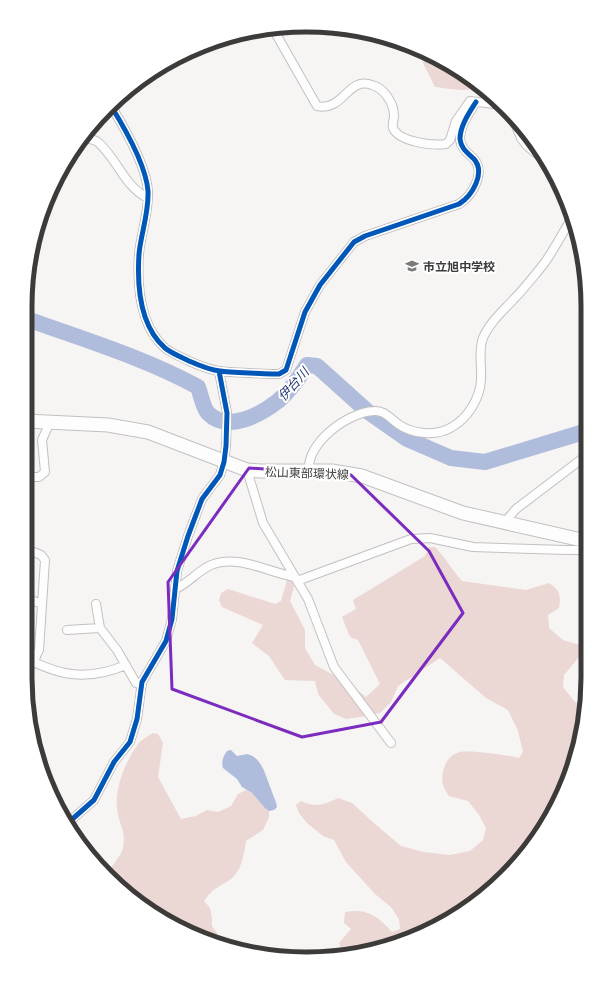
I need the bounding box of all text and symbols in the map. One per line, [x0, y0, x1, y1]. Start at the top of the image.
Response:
school or university icon: 市立旭中学校 [404, 258, 420, 274]
place label: 市立旭中学校 [423, 259, 495, 274]
water label: 伊台川 [274, 363, 313, 404]
street label: 松山東部環状線 [265, 464, 349, 482]

